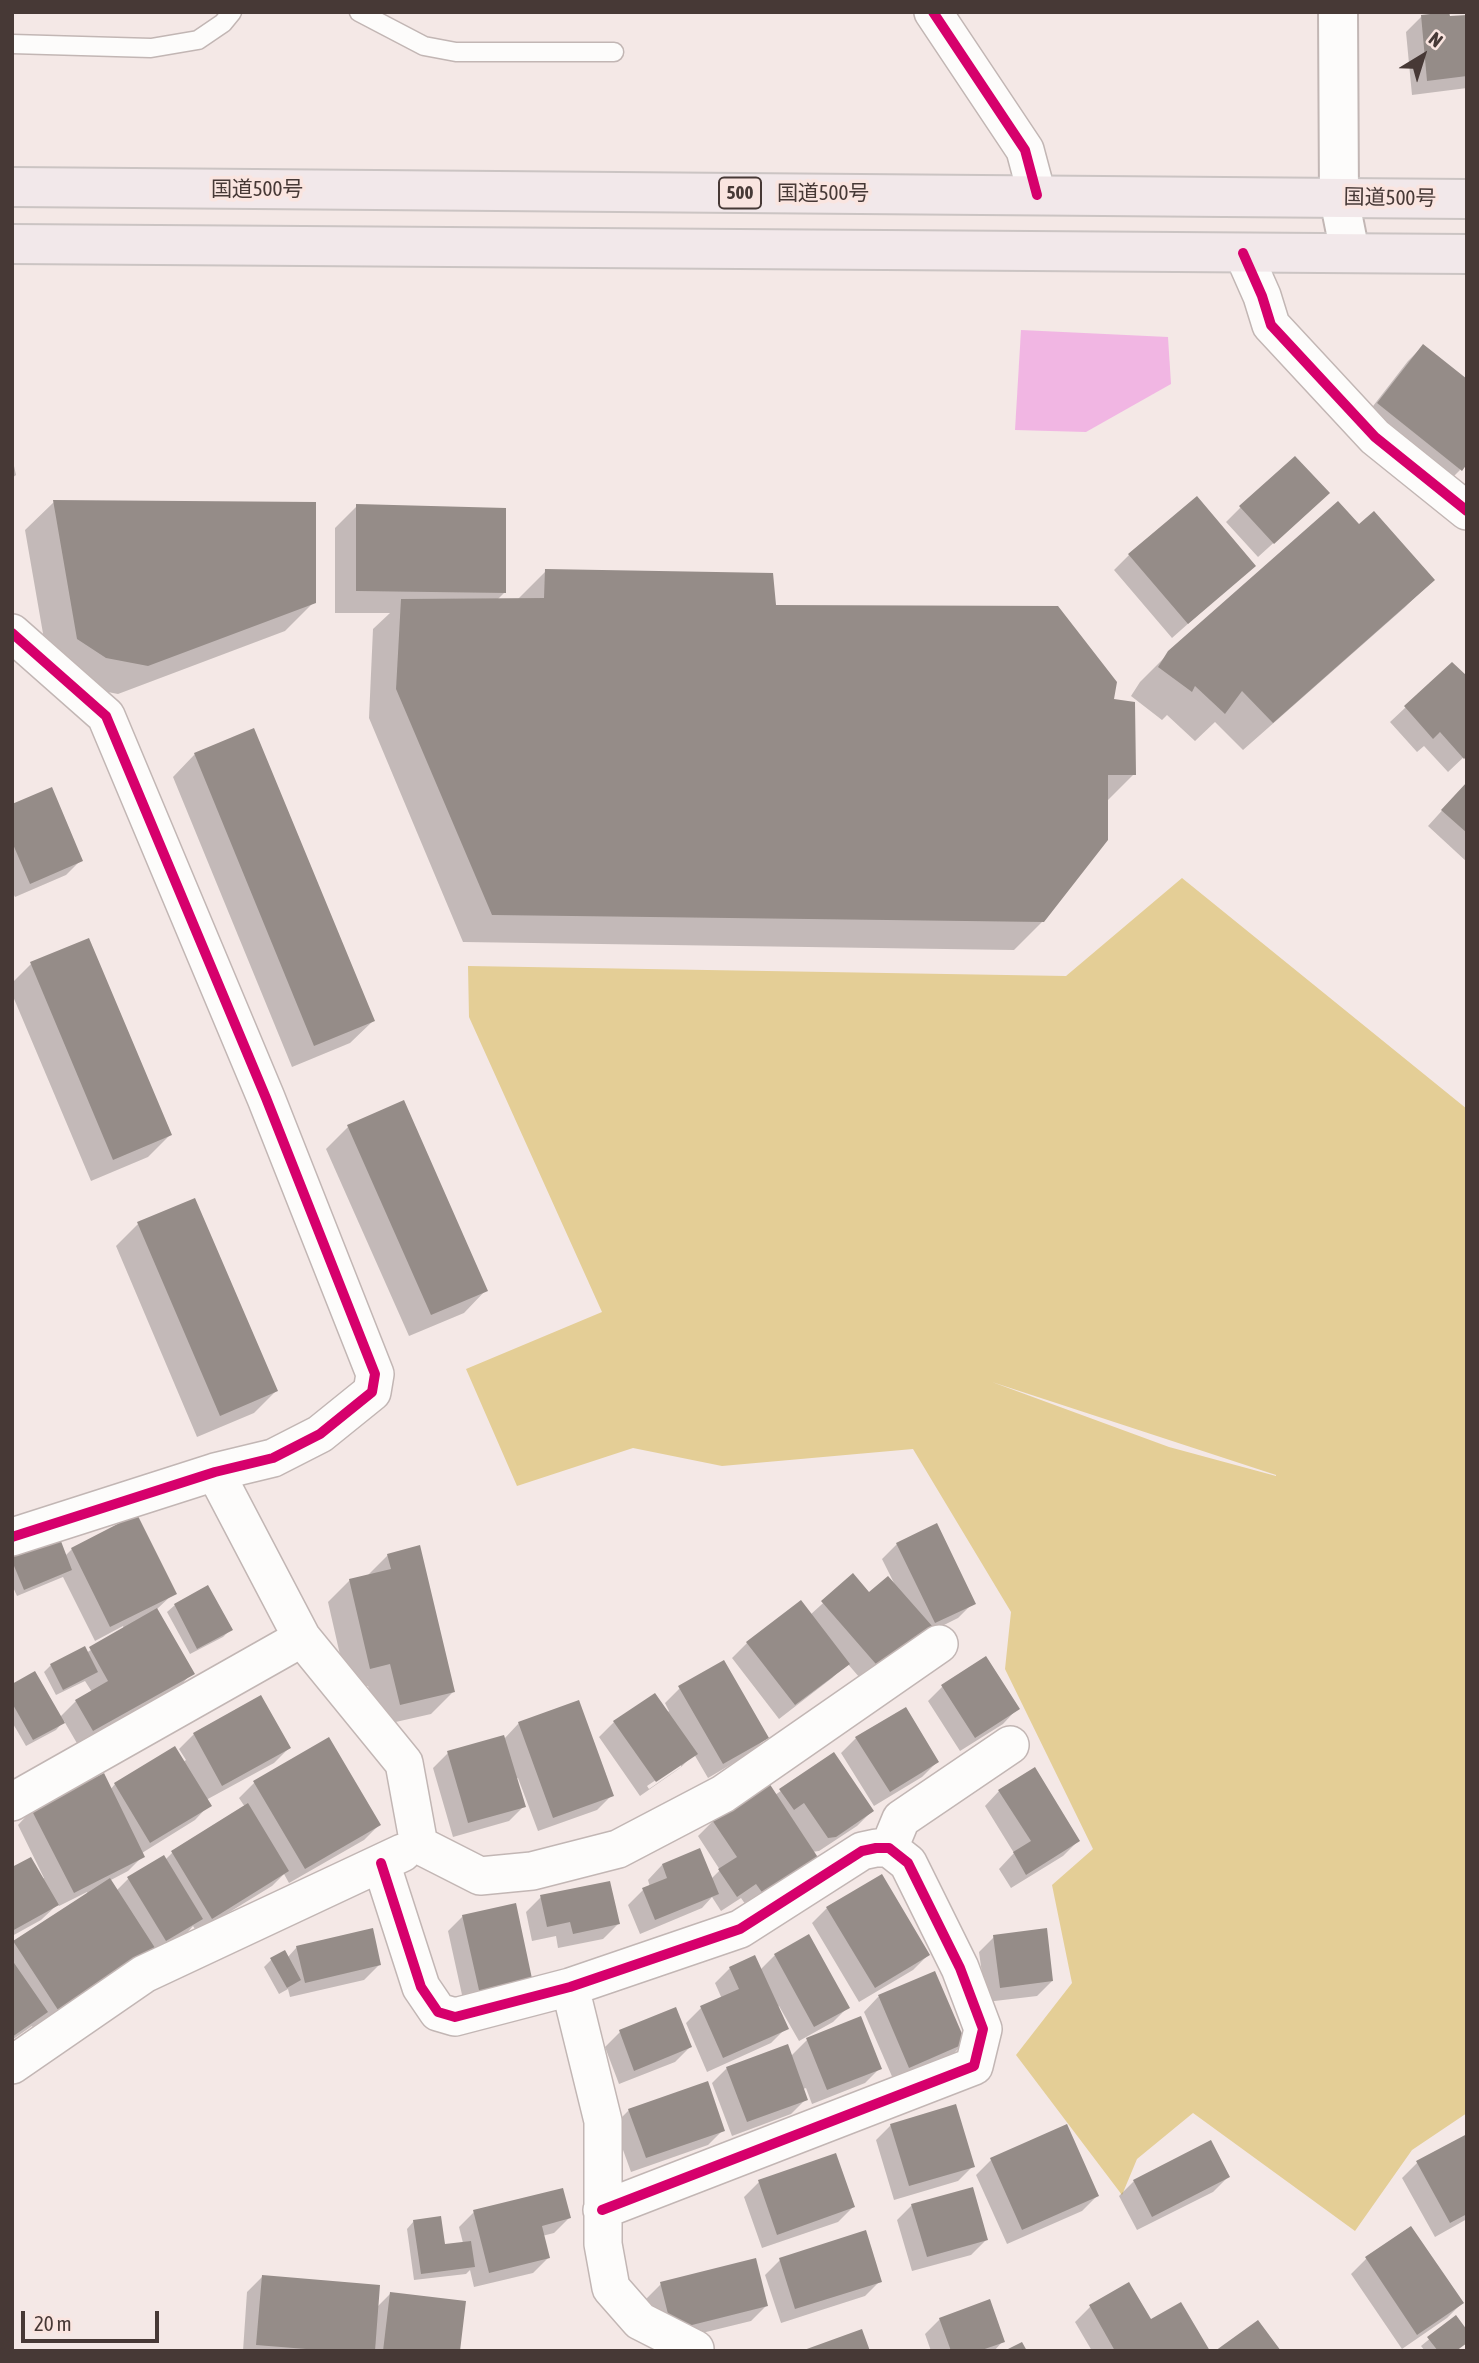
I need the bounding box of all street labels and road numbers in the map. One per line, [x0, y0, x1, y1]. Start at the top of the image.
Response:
street label: 国道500号 [211, 176, 303, 202]
road number: 500 [719, 178, 761, 209]
street label: 国道500号 [777, 180, 869, 206]
street label: 国道500号 [1343, 185, 1437, 211]

